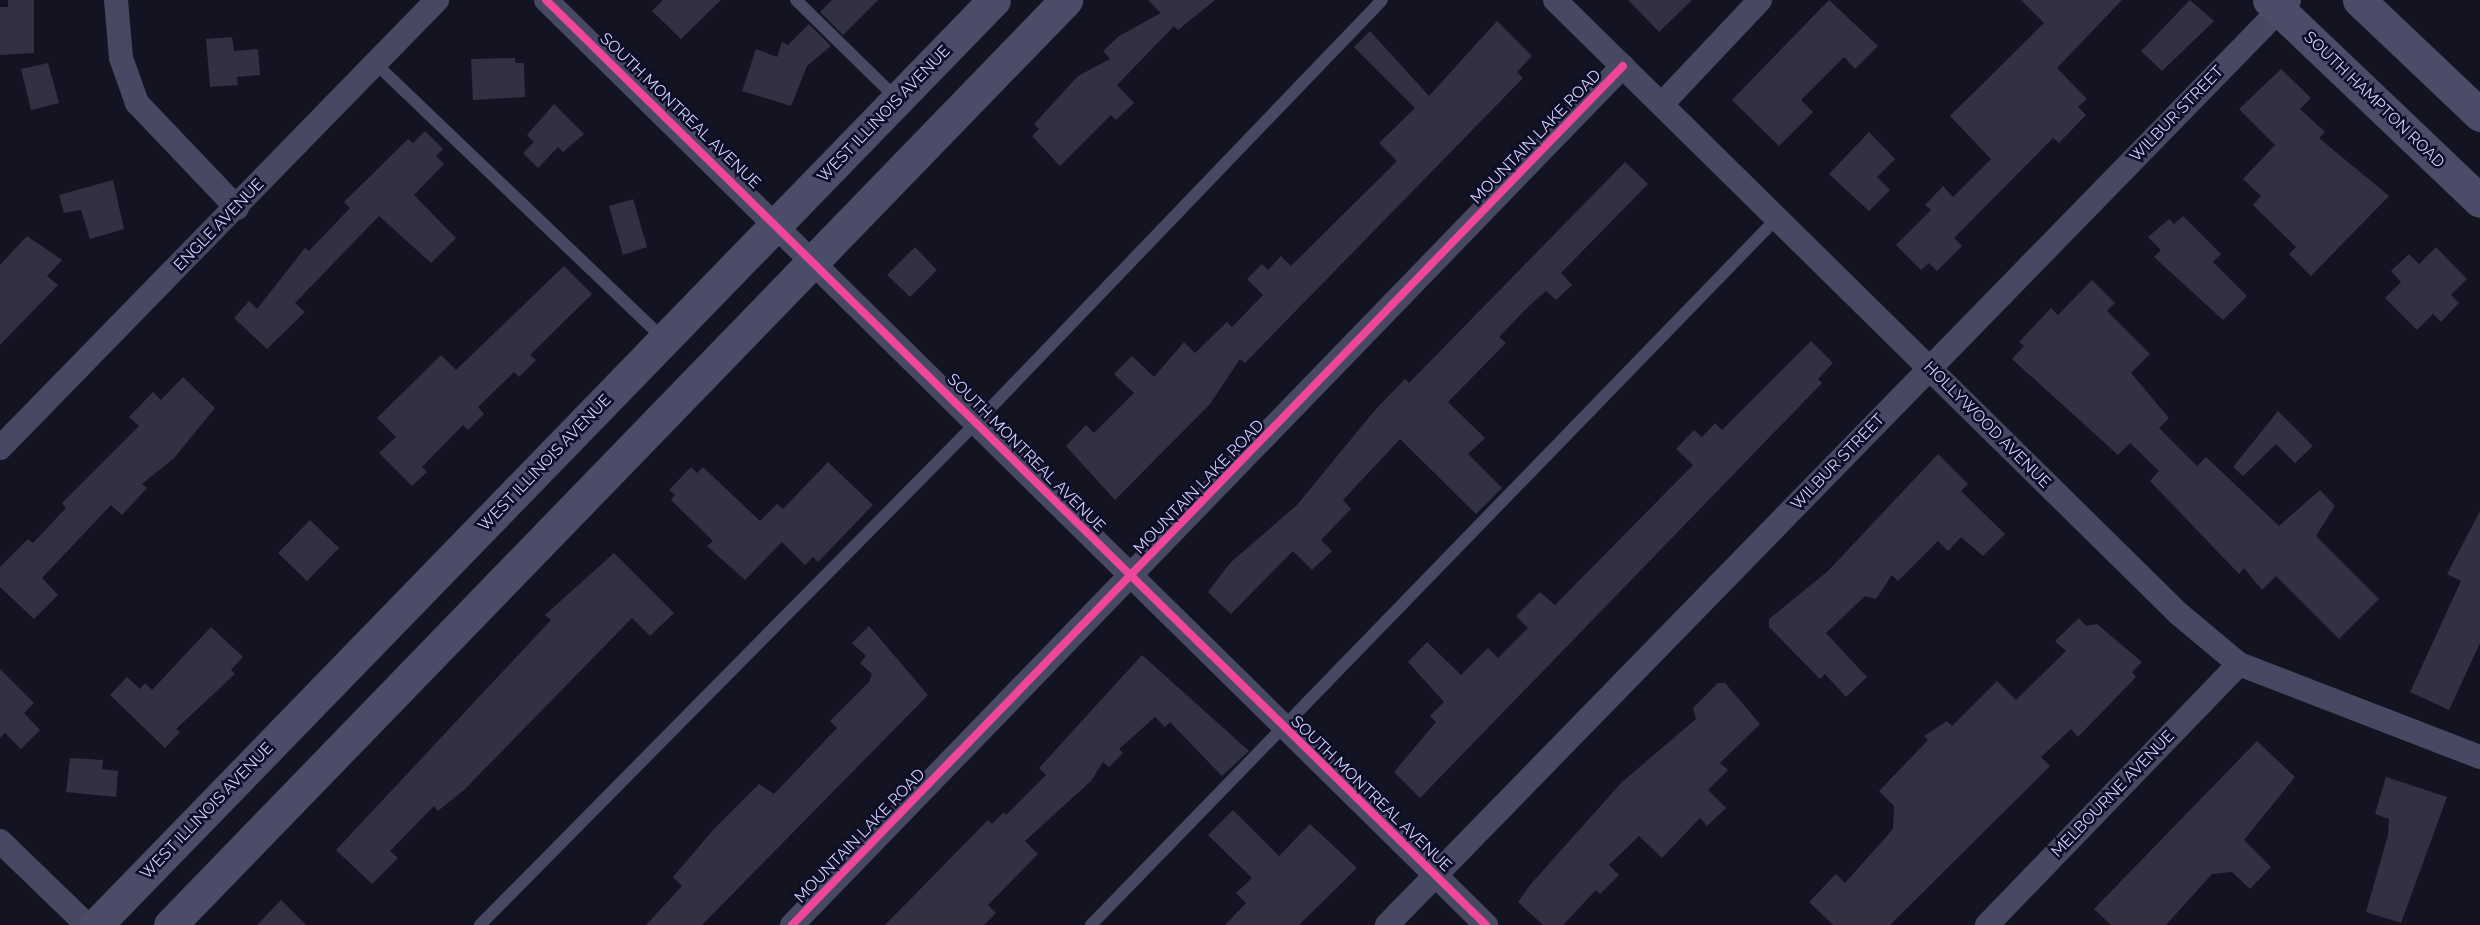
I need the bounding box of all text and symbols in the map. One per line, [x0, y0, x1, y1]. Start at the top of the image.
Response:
street label: SOUTH HAMPTON ROAD [2300, 28, 2448, 172]
street label: SOUTH MONTREAL AVENUE [595, 29, 765, 193]
street label: WEST ILLINOIS AVENUE [813, 41, 955, 187]
street label: WILBUR STREET [2126, 62, 2228, 166]
street label: MOUNTAIN LAKE ROAD [1467, 66, 1605, 208]
street label: ENGLE AVENUE [170, 175, 268, 275]
street label: HOLLYWOOD AVENUE [1920, 358, 2054, 492]
street label: SOUTH MONTREAL AVENUE [943, 370, 1109, 536]
street label: WEST ILLINOIS AVENUE [474, 390, 616, 536]
street label: WILBUR STREET [1787, 410, 1889, 514]
street label: MOUNTAIN LAKE ROAD [1130, 416, 1268, 558]
street label: SOUTH MONTREAL AVENUE [1286, 712, 1456, 876]
street label: MELBOURNE AVENUE [2047, 726, 2179, 862]
street label: WEST ILLINOIS AVENUE [136, 738, 278, 884]
street label: MOUNTAIN LAKE ROAD [791, 765, 929, 907]

